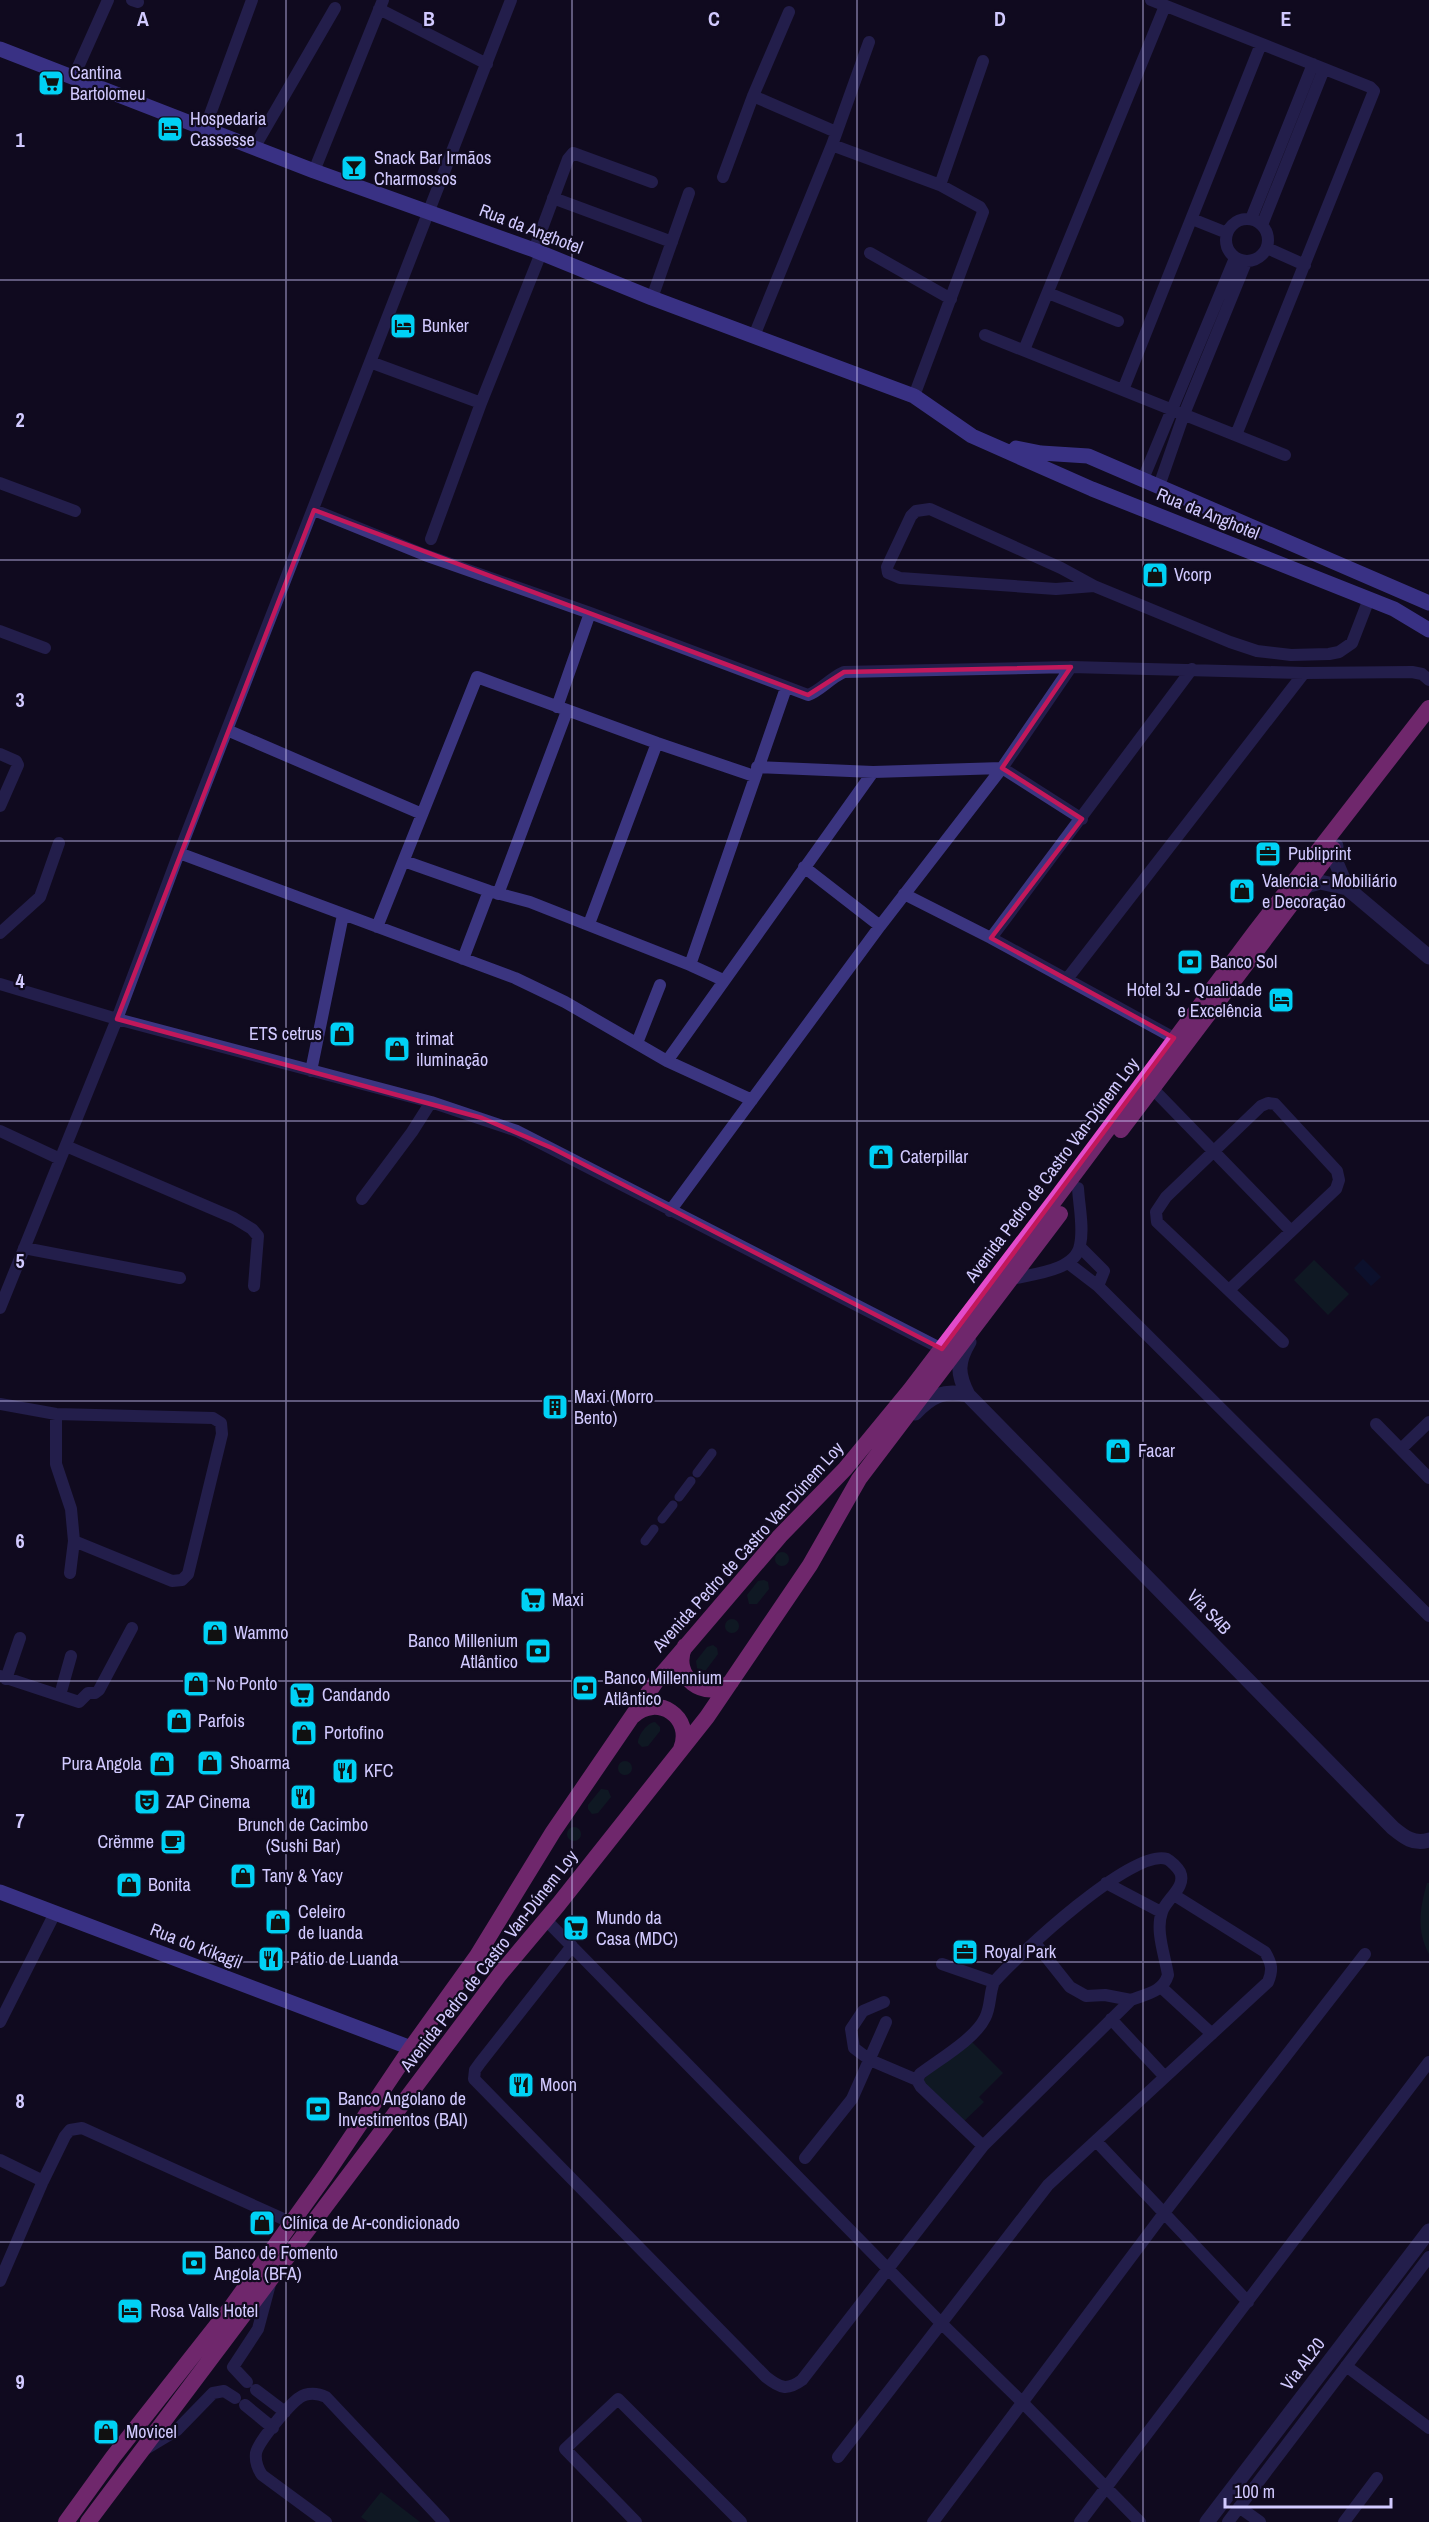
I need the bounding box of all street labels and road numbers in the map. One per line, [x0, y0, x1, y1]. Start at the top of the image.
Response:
street label: Rua da Anghotel [476, 197, 587, 260]
street label: Rua da Anghotel [1153, 482, 1263, 546]
street label: Avenida Pedro de Castro Van-Dúnem Loy [958, 1052, 1145, 1288]
street label: Avenida Pedro de Castro Van-Dúnem Loy [646, 1436, 849, 1658]
street label: Via S4B [1182, 1584, 1237, 1640]
street label: Avenida Pedro de Castro Van-Dúnem Loy [393, 1844, 584, 2078]
street label: Rua do Kikagil [147, 1917, 246, 1975]
street label: Via AL20 [1275, 2332, 1331, 2395]

